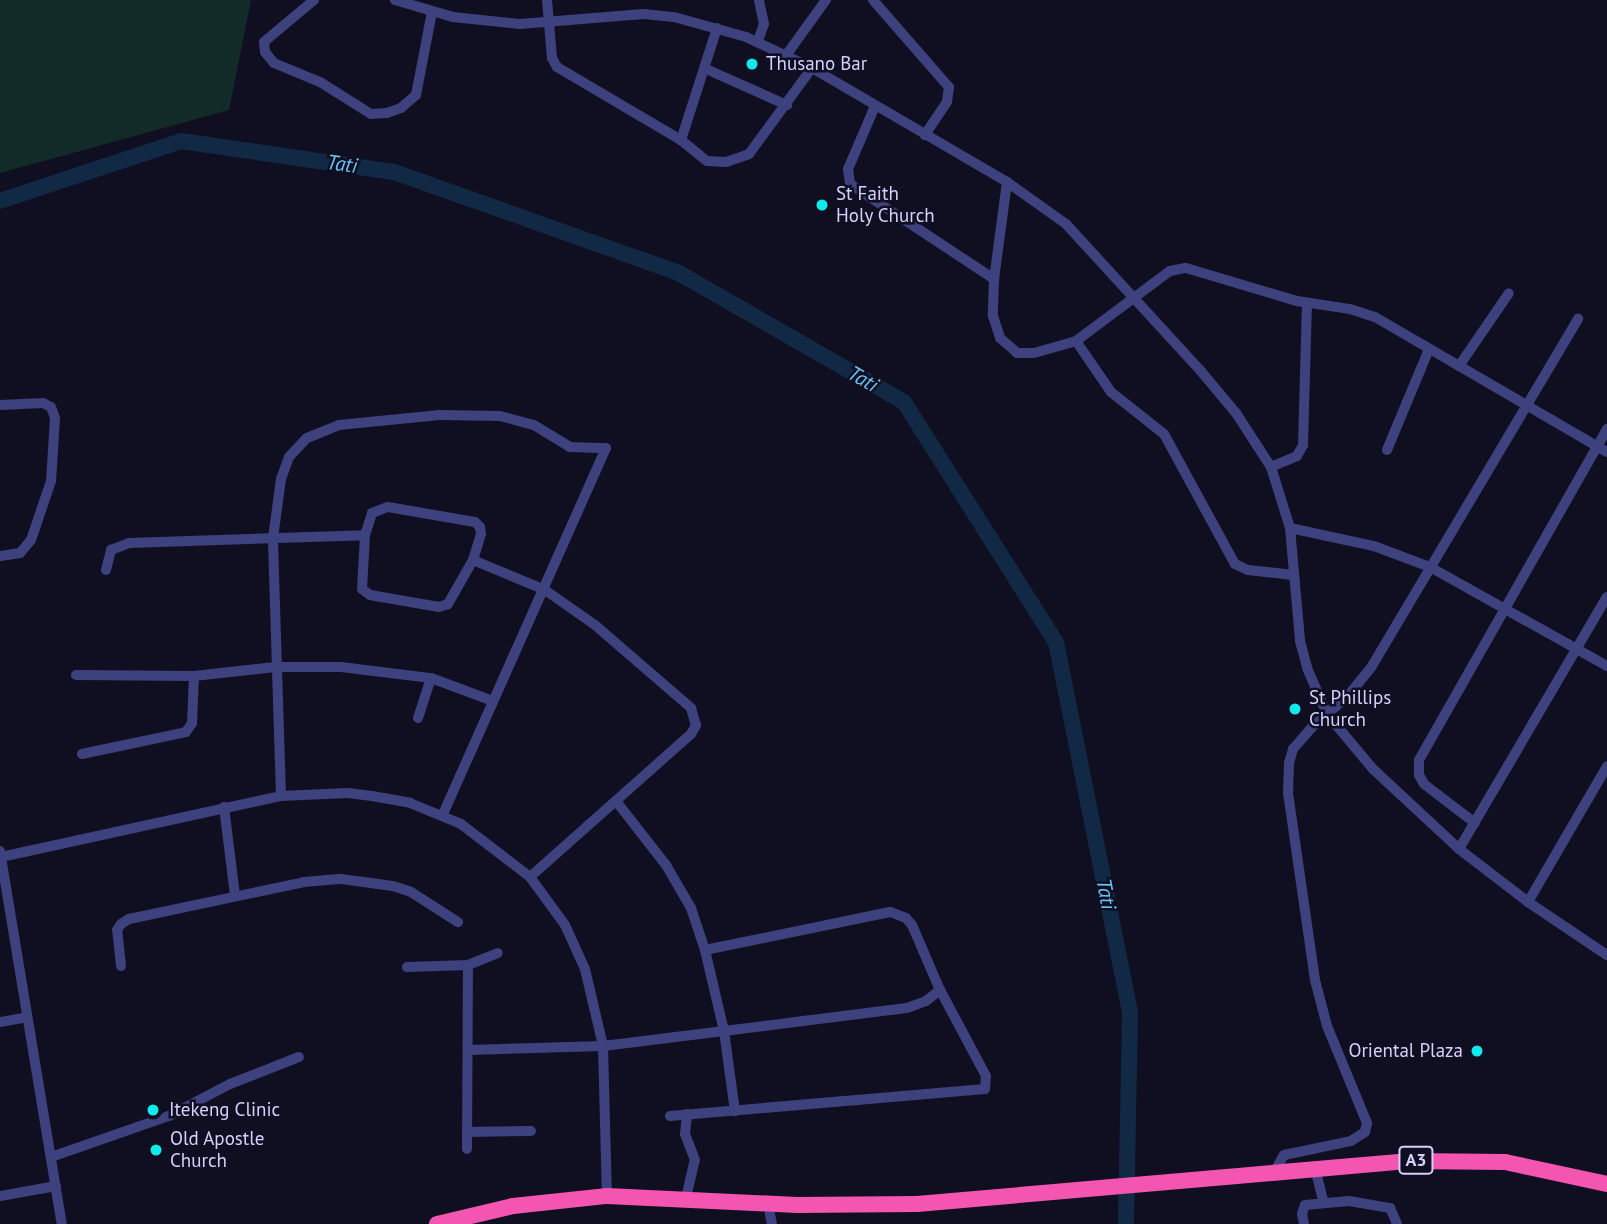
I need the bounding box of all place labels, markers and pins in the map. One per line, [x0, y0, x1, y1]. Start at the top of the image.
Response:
place label: Thusano Bar [766, 53, 867, 75]
marker: Thusano Bar [744, 56, 760, 72]
place label: St Faith Holy Church [836, 183, 935, 227]
marker: St Faith Holy Church [814, 197, 830, 213]
place label: St Phillips Church [1309, 687, 1391, 731]
marker: St Phillips Church [1287, 701, 1303, 717]
place label: Oriental Plaza [1348, 1040, 1463, 1062]
marker: Oriental Plaza [1469, 1043, 1485, 1059]
place label: Itekeng Clinic [169, 1099, 280, 1121]
marker: Itekeng Clinic [143, 1100, 163, 1120]
place label: Old Apostle Church [170, 1128, 265, 1172]
marker: Old Apostle Church [148, 1142, 164, 1158]

